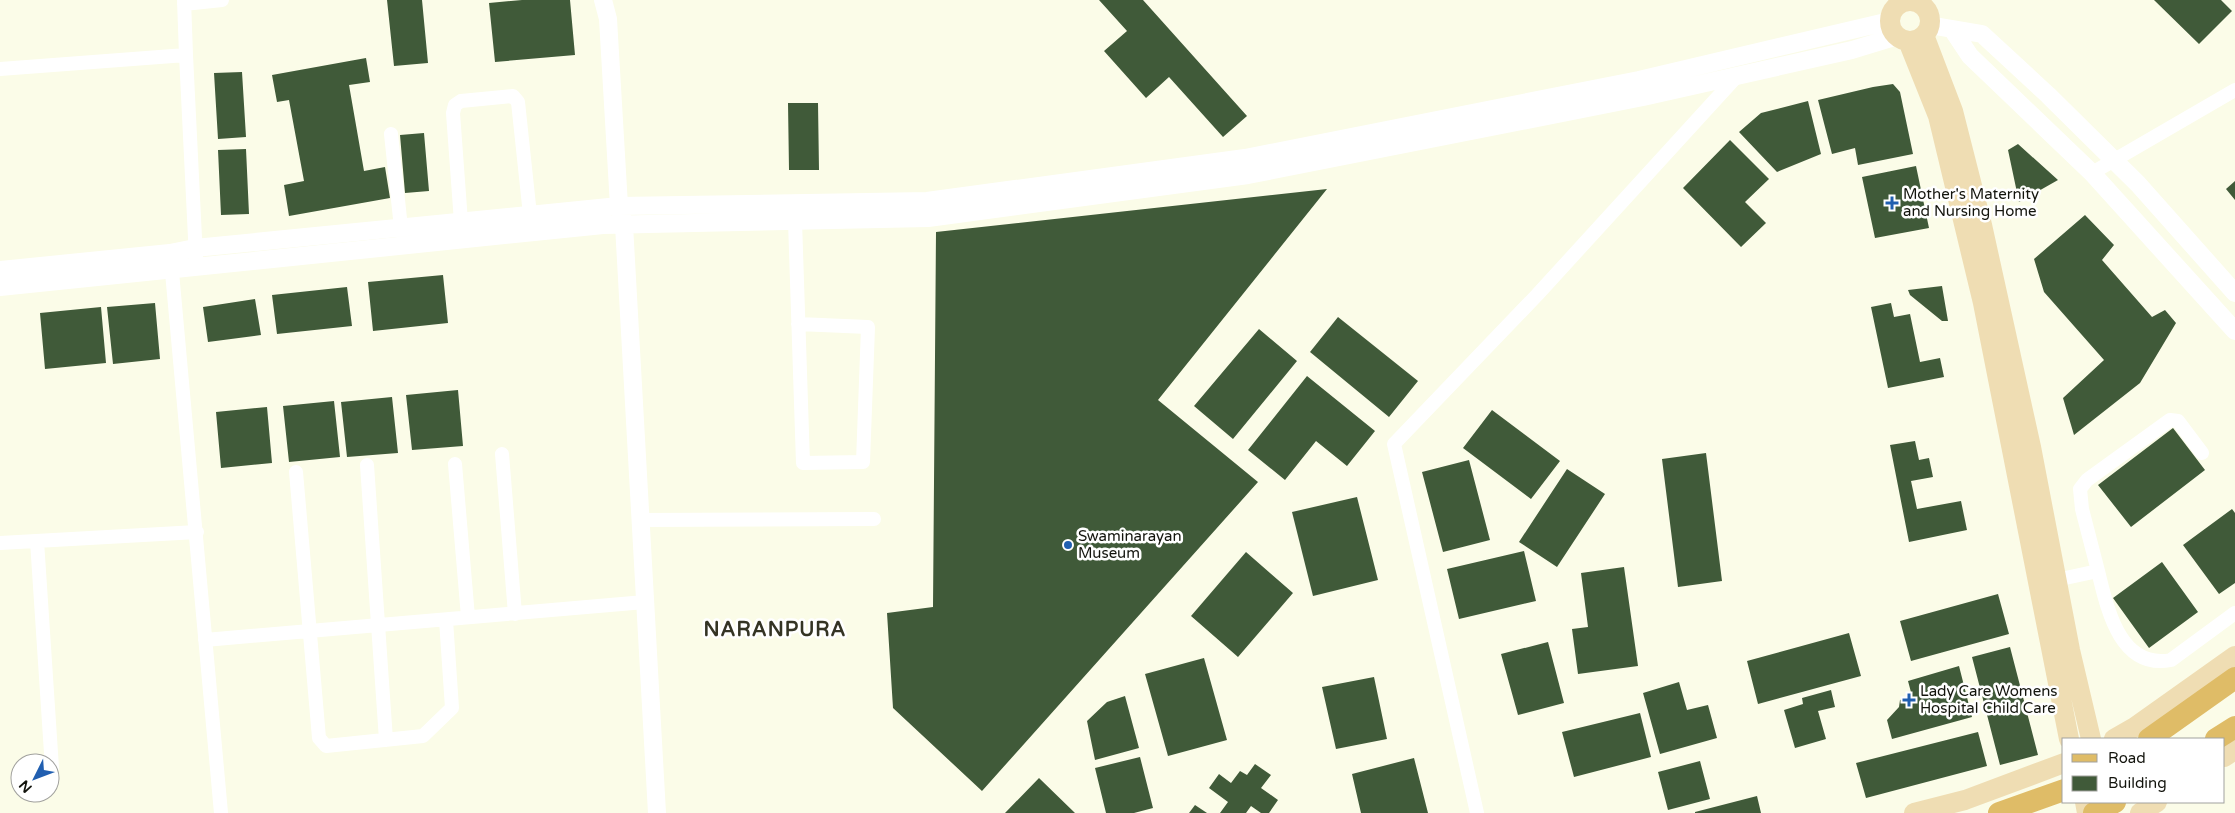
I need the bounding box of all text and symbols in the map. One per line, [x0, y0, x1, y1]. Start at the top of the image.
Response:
place label: Mother's Maternity and Nursing Home [1903, 185, 2039, 220]
marker: Mother's Maternity and Nursing Home [1885, 196, 1899, 210]
place label: Swaminarayan Museum [1078, 527, 1182, 562]
marker: Swaminarayan Museum [1062, 539, 1074, 551]
district label: NARANPURA [704, 618, 846, 642]
place label: Lady Care Womens Hospital Child Care [1920, 682, 2057, 717]
marker: Lady Care Womens Hospital Child Care [1902, 693, 1916, 707]
legend [2062, 738, 2225, 803]
text: Road [2108, 749, 2146, 767]
north arrow [10, 753, 60, 803]
text: Building [2108, 774, 2167, 792]
text: N [16, 776, 36, 796]

